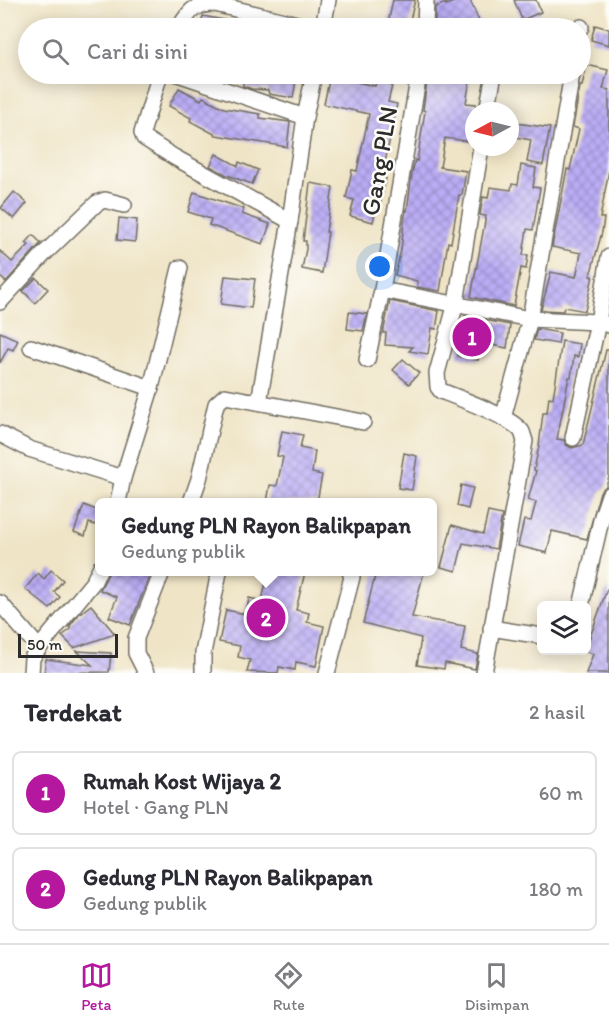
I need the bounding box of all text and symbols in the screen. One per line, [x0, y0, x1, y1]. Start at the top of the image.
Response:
search box [18, 18, 591, 84]
icon: search [39, 35, 72, 68]
text: Cari di sini [87, 38, 188, 65]
north arrow [465, 102, 519, 156]
street label: Gang PLN [354, 104, 404, 218]
your location [365, 252, 394, 281]
pin: 1 [452, 314, 492, 360]
popup [95, 498, 437, 576]
text: Gedung PLN Rayon Balikpapan [121, 512, 411, 539]
text: Gedung publik [121, 539, 245, 563]
pin: 2 [246, 596, 286, 640]
map controls [537, 601, 591, 655]
button: layers [537, 601, 591, 655]
scale bar [18, 631, 118, 658]
text: 50 m [27, 635, 62, 654]
text: Terdekat [24, 696, 122, 728]
text: 2 hasil [529, 700, 585, 724]
text: Rumah Kost Wijaya 2 [83, 768, 281, 795]
text: 1 [41, 781, 50, 805]
text: 60 m [539, 781, 583, 805]
text: Hotel · Gang PLN [83, 795, 229, 819]
text: Gedung PLN Rayon Balikpapan [83, 864, 373, 891]
text: 2 [40, 877, 51, 901]
text: 180 m [529, 877, 583, 901]
text: Gedung publik [83, 891, 207, 915]
tab: Peta [80, 959, 113, 1014]
tab: Rute [272, 959, 305, 1014]
tab: Disimpan [465, 959, 529, 1014]

